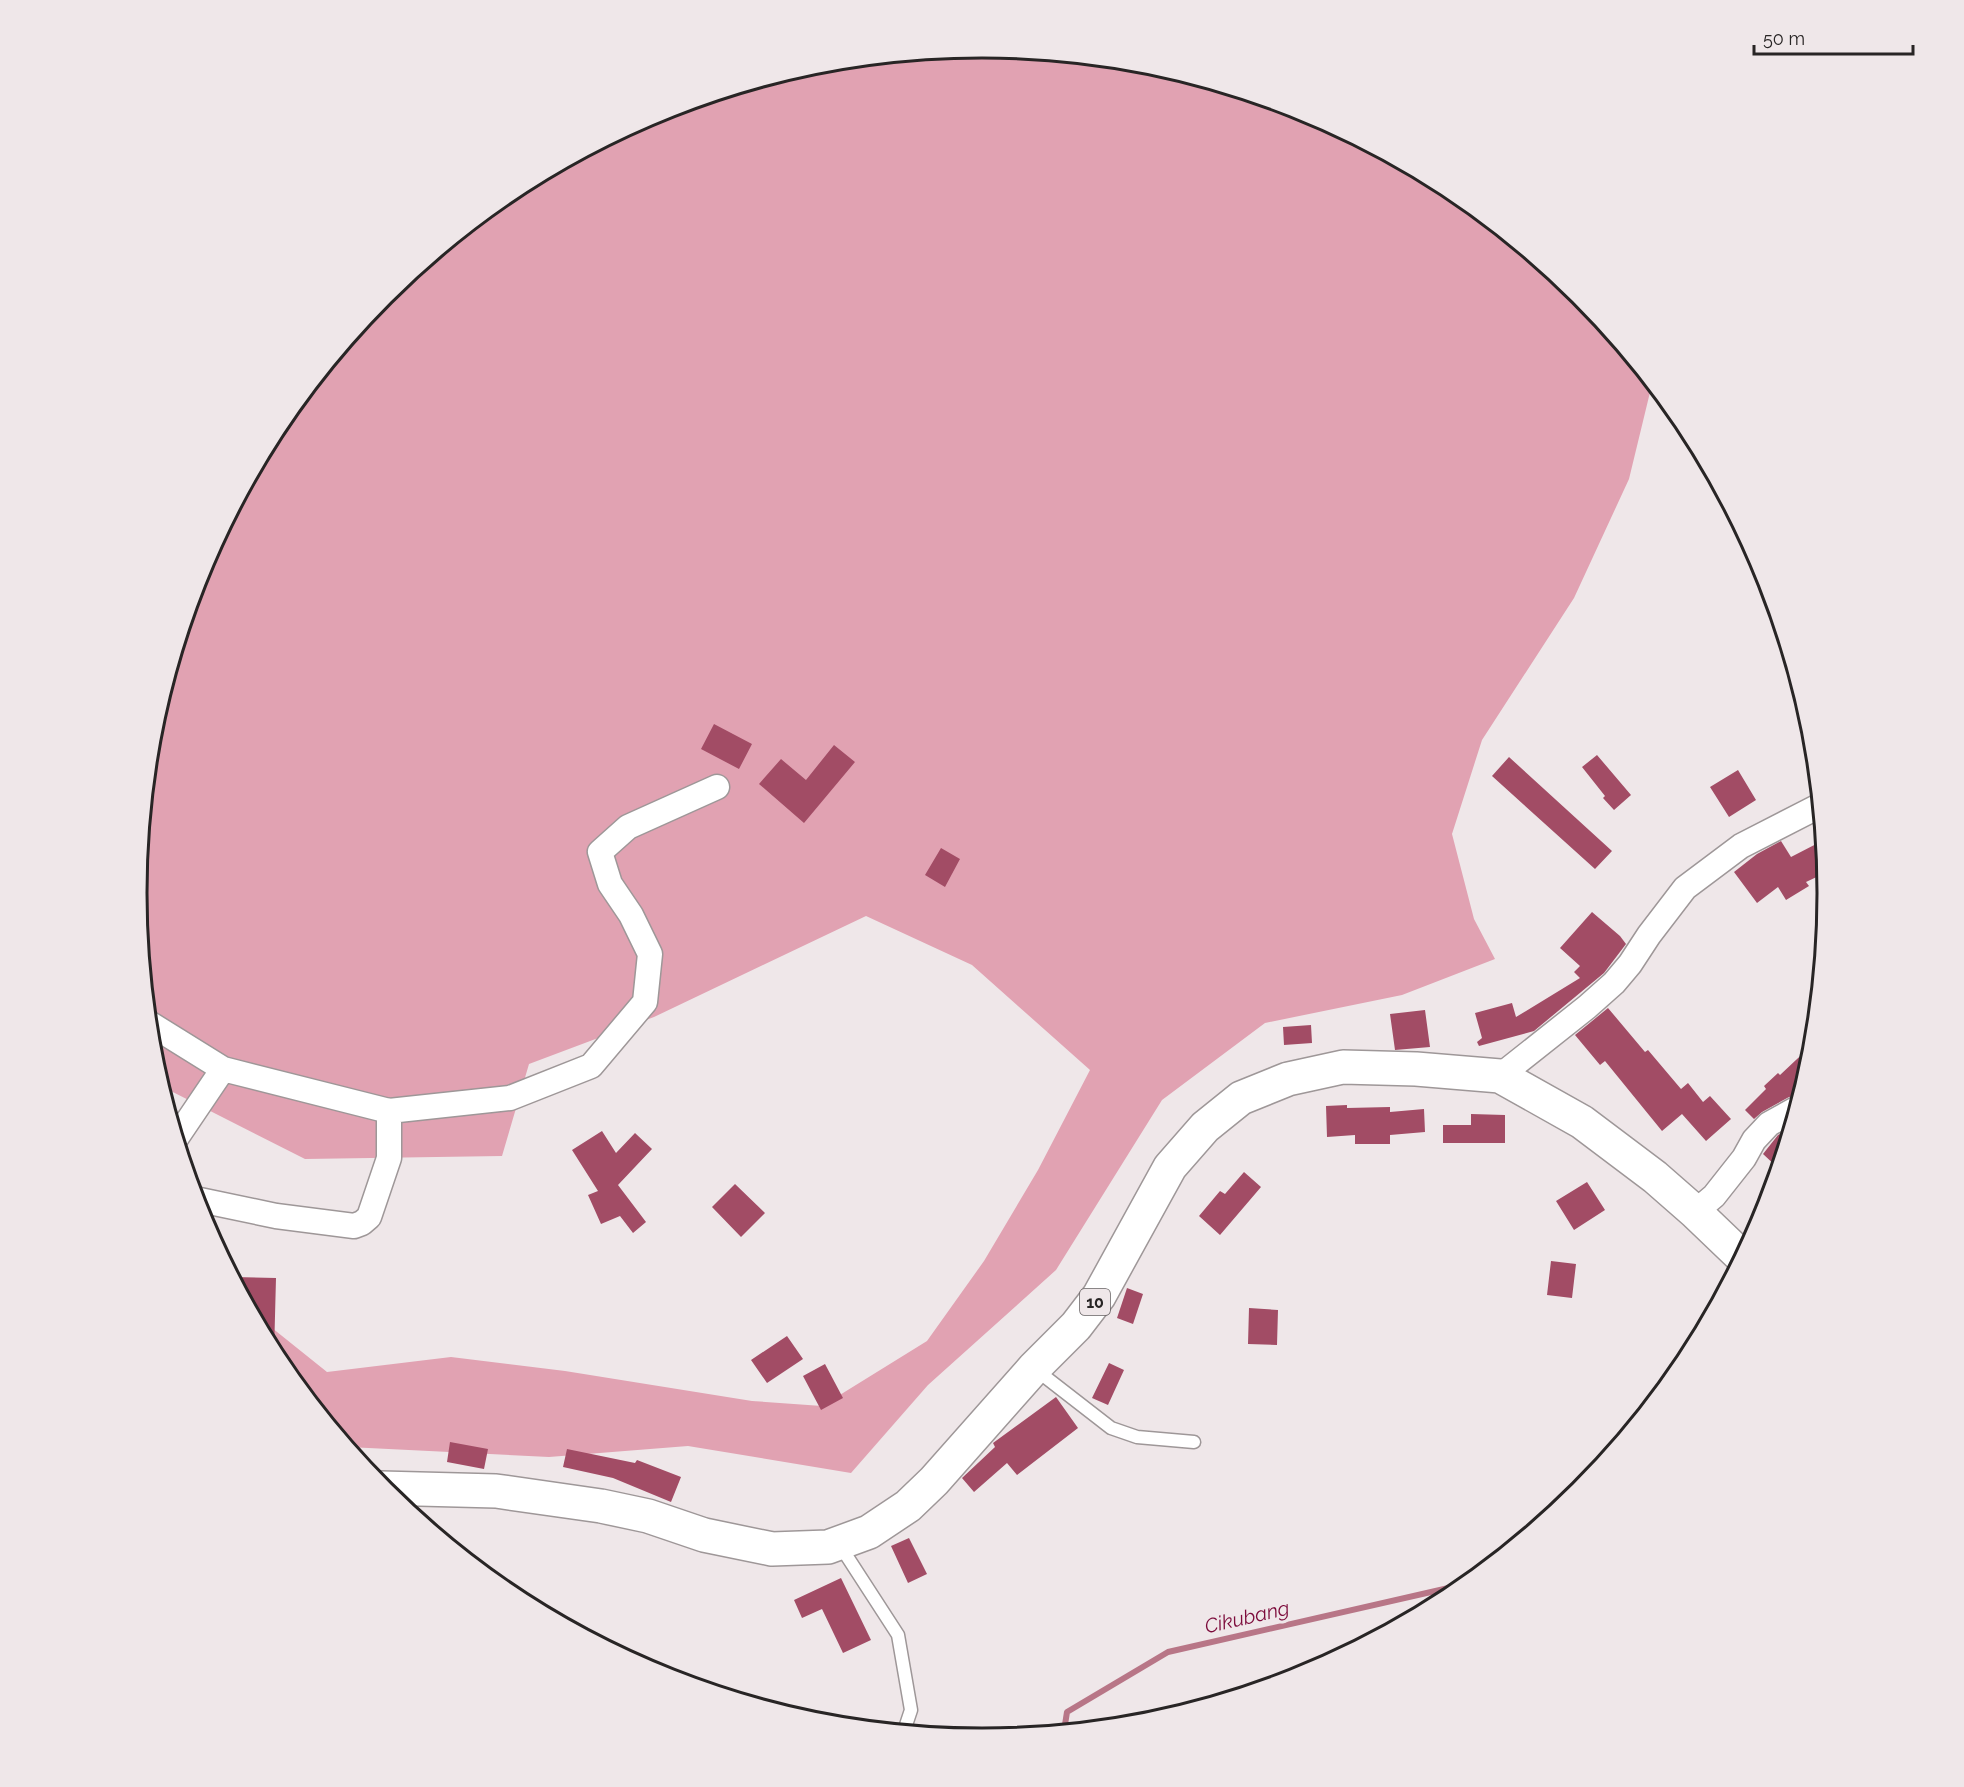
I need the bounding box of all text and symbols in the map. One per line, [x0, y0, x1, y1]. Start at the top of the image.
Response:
scale bar [1754, 18, 1913, 56]
text: 50 m [1763, 28, 1805, 49]
road number: 10 [1080, 1289, 1110, 1315]
water label: Cikubang [1202, 1596, 1292, 1638]

